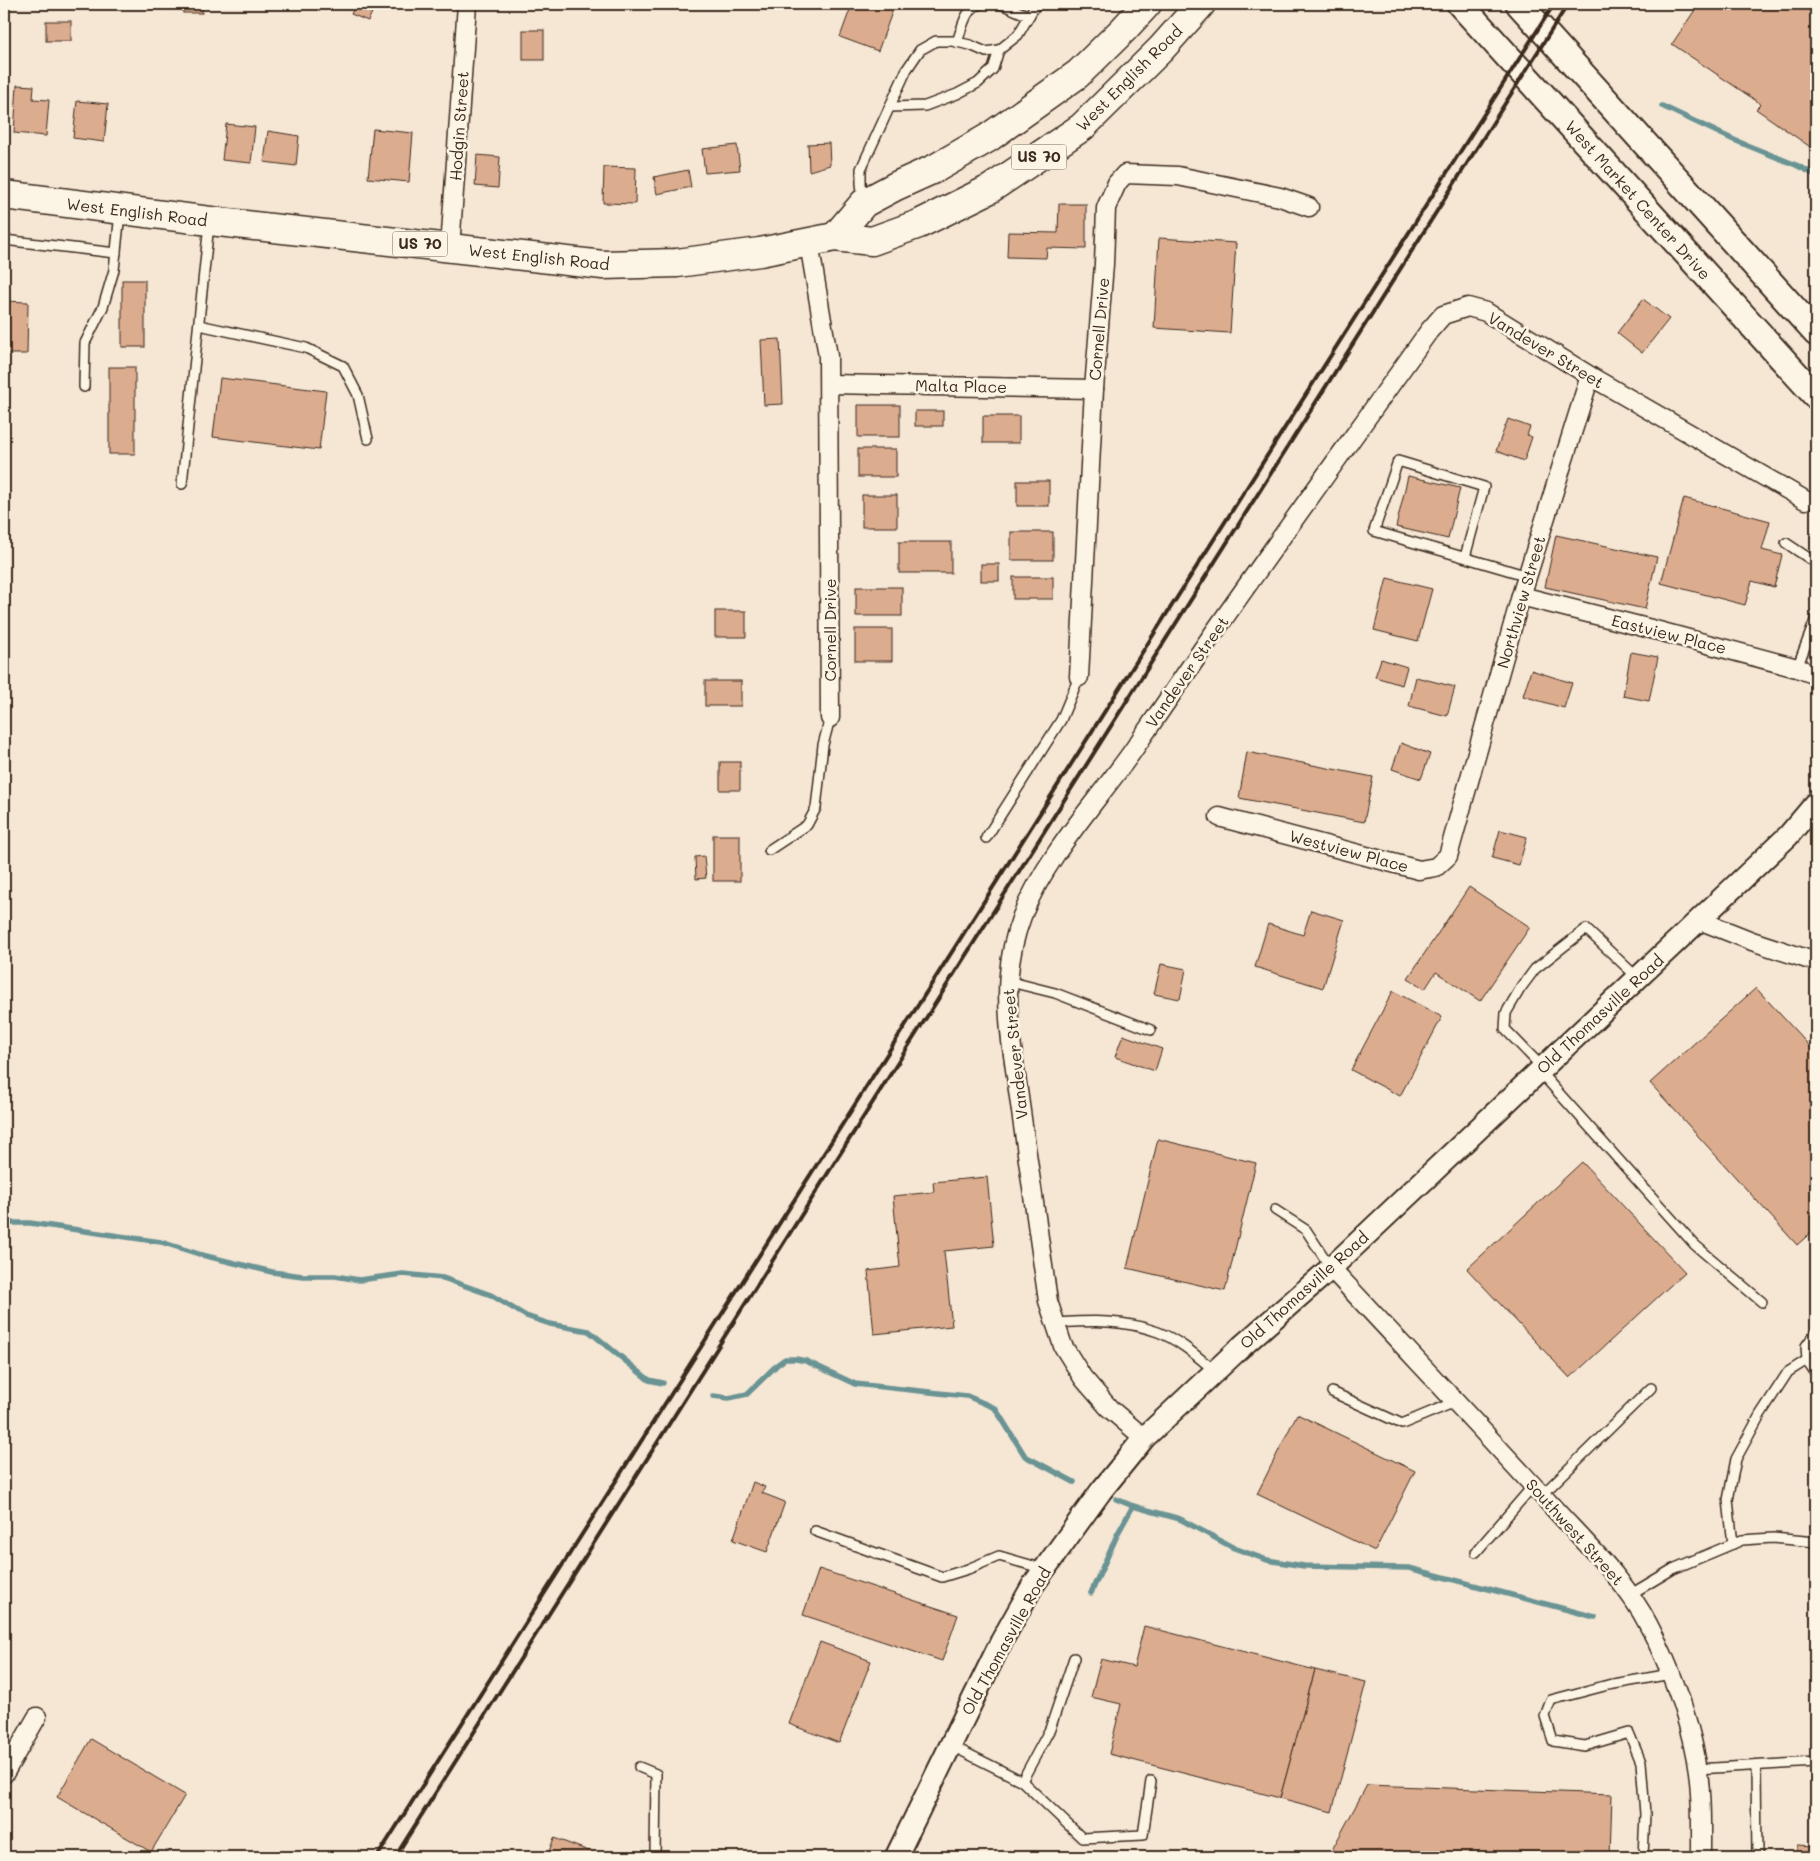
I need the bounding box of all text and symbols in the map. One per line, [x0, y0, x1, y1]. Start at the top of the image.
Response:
street label: West English Road [1071, 20, 1186, 135]
street label: Hodgin Street [444, 70, 473, 182]
street label: West Market Center Drive [1561, 115, 1716, 284]
road number: US 70 [1012, 144, 1066, 170]
street label: West English Road [65, 192, 209, 231]
road number: US 70 [392, 232, 448, 256]
street label: West English Road [467, 239, 611, 274]
street label: Cornell Drive [1084, 277, 1113, 381]
street label: Vandever Street [1484, 307, 1608, 392]
street label: Malta Place [915, 374, 1007, 397]
street label: Northview Street [1492, 533, 1550, 671]
street label: Cornell Drive [819, 578, 840, 682]
street label: Eastview Place [1609, 609, 1729, 658]
street label: Vandever Street [1140, 612, 1233, 732]
street label: Westview Place [1287, 825, 1411, 877]
street label: Old Thomasville Road [1532, 949, 1668, 1078]
street label: Vandever Street [997, 988, 1032, 1121]
street label: Old Thomasville Road [1235, 1226, 1372, 1353]
street label: Southwest Street [1522, 1474, 1629, 1589]
street label: Old Thomasville Road [956, 1563, 1055, 1719]

